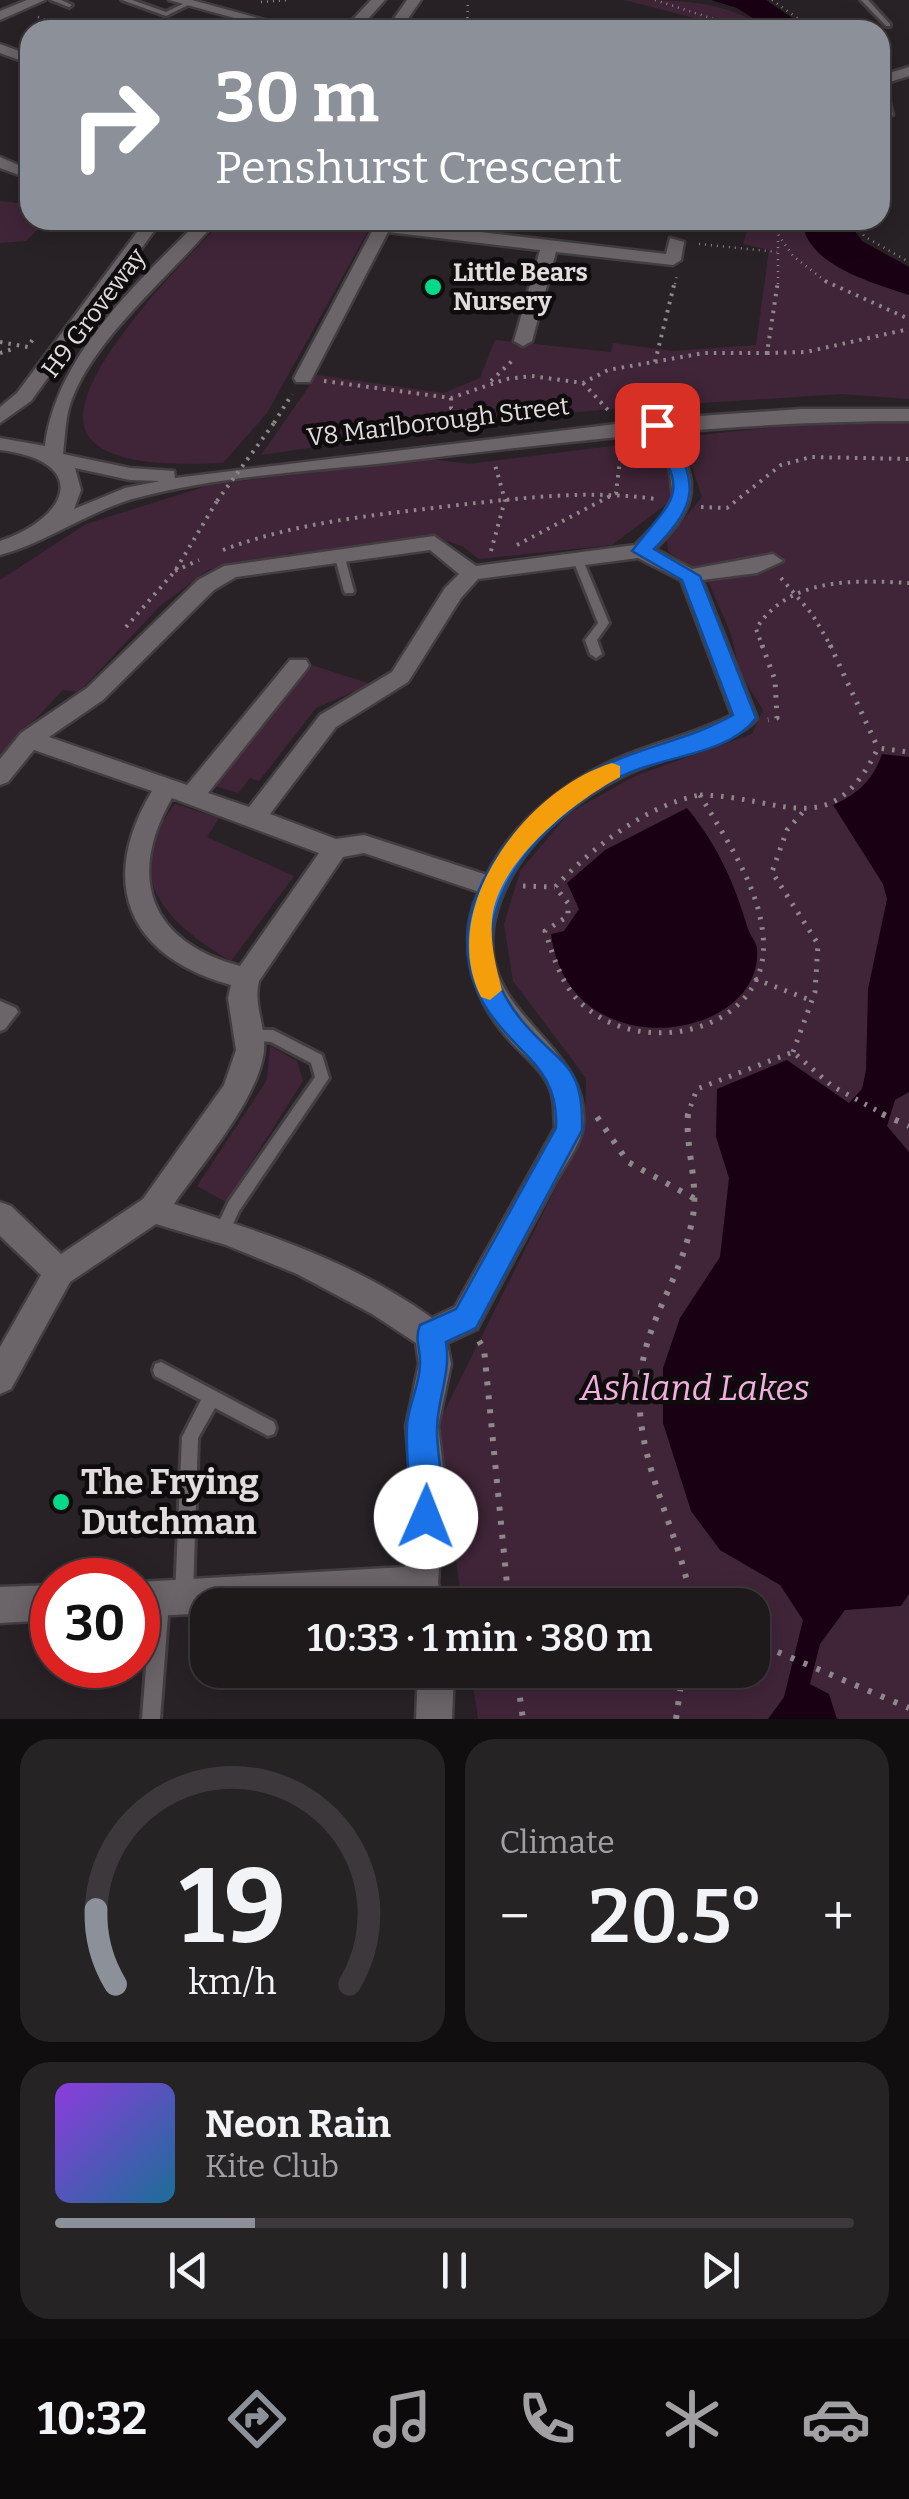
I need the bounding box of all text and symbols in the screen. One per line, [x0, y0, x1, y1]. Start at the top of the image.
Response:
text: 30 m [215, 56, 379, 140]
icon: right [50, 60, 180, 190]
text: Penshurst Crescent [215, 141, 622, 195]
street label: H9 Groveway [36, 242, 153, 383]
place label: Little Bears Nursery [453, 258, 588, 317]
marker: Little Bears Nursery [422, 276, 444, 298]
pin [615, 383, 700, 468]
street label: V8 Marlborough Street [305, 391, 571, 453]
icon: arrive [630, 398, 685, 453]
park label: Ashland Lakes [578, 1367, 810, 1409]
place label: The Frying Dutchman [81, 1461, 259, 1543]
position arrow [374, 1465, 478, 1569]
marker: The Frying Dutchman [50, 1491, 72, 1513]
speed limit sign: 30 [30, 1558, 160, 1688]
text: 10:33 · 1 min · 380 m [307, 1615, 653, 1661]
text: Climate [500, 1823, 615, 1861]
text: 19 [179, 1845, 285, 1970]
text: 20.5° [588, 1872, 764, 1962]
text: − [500, 1884, 530, 1950]
text: + [823, 1884, 854, 1950]
text: km/h [188, 1961, 276, 2003]
text: Neon Rain [205, 2101, 391, 2147]
text: Kite Club [205, 2147, 339, 2185]
icon: previous [161, 2243, 216, 2298]
icon: pause [427, 2243, 482, 2298]
icon: next [693, 2243, 748, 2298]
icon: directions [222, 2384, 292, 2454]
icon: music [367, 2384, 437, 2454]
icon: phone [512, 2384, 582, 2454]
icon: climate [657, 2384, 727, 2454]
icon: car [801, 2384, 871, 2454]
text: 10:32 [37, 2392, 147, 2446]

